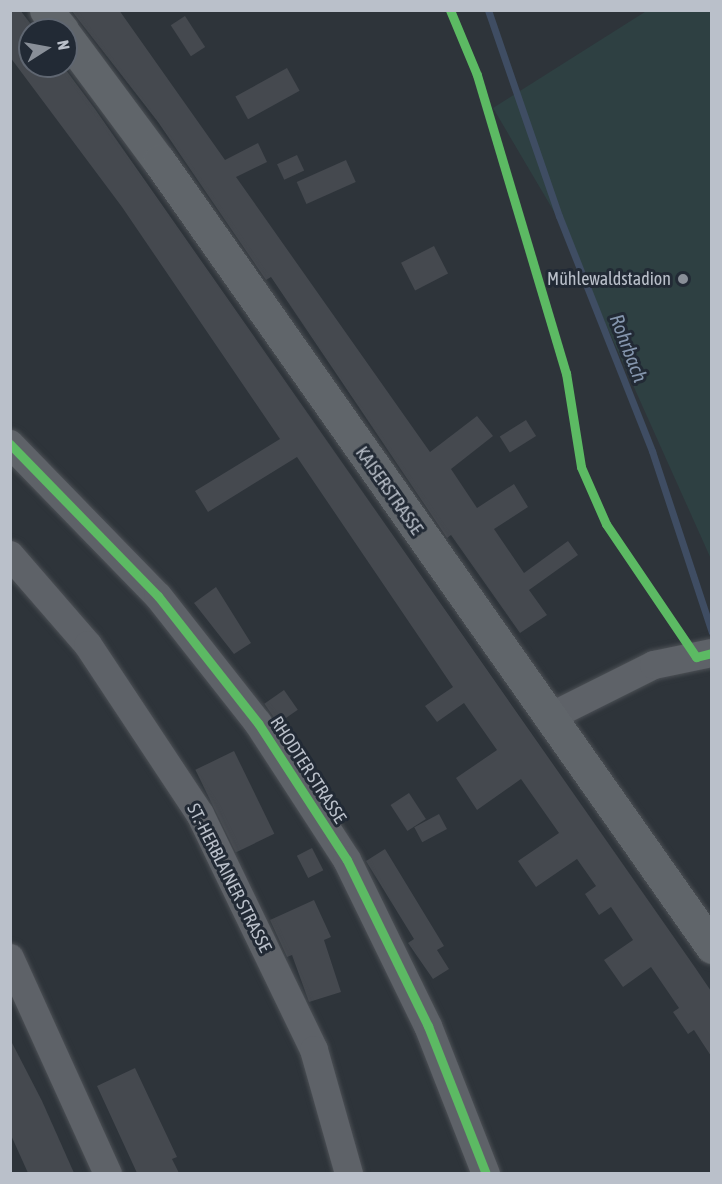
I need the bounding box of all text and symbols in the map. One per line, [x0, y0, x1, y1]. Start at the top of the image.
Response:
north arrow [18, 18, 78, 78]
text: N [54, 39, 73, 51]
place label: Mühlewaldstadion [547, 268, 671, 290]
marker: Mühlewaldstadion [676, 272, 690, 286]
water label: Rohrbach [605, 311, 653, 385]
street label: KAISERSTRASSE [351, 443, 427, 539]
street label: RHODTER STRASSE [266, 713, 350, 827]
street label: ST.-HERBLAINER STRASSE [182, 800, 276, 956]

